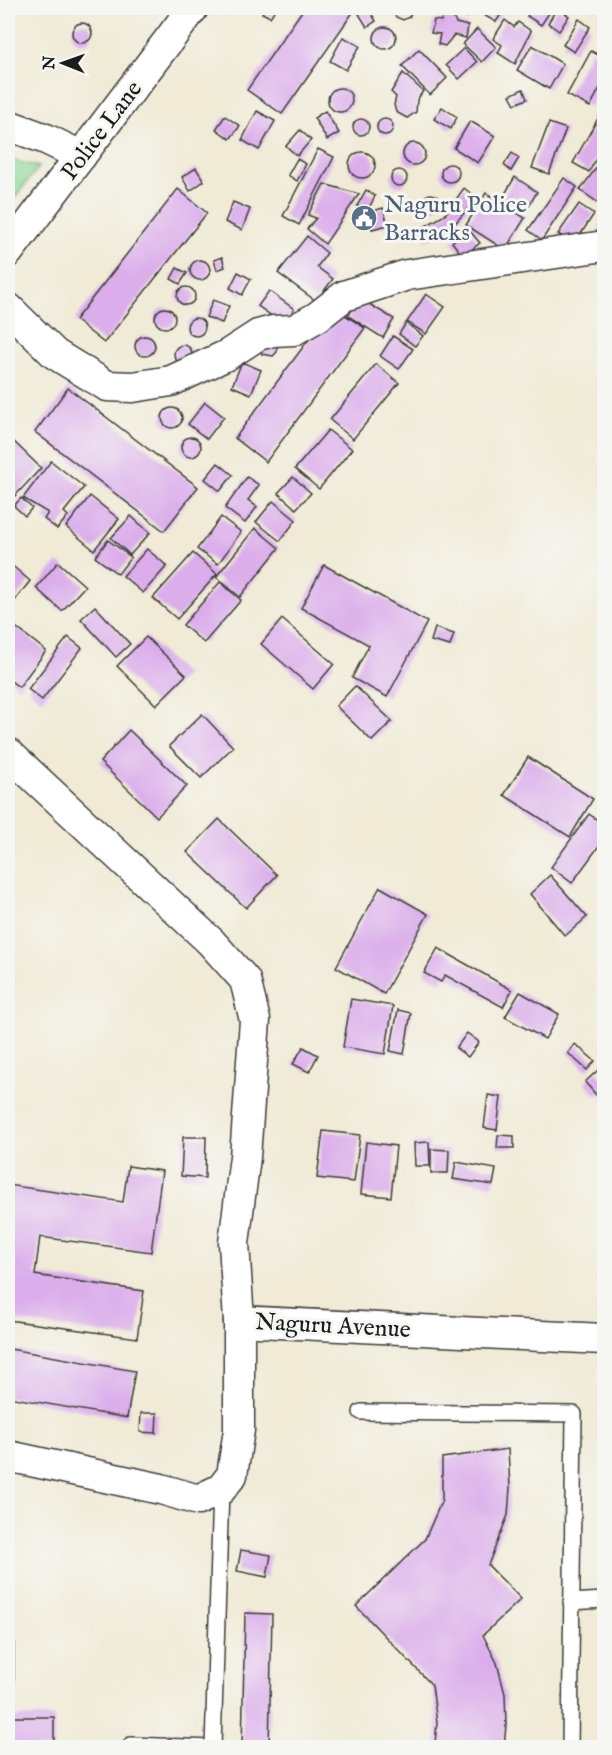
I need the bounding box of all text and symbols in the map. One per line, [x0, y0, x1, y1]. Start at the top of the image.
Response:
north arrow [33, 33, 93, 93]
text: N [40, 56, 60, 71]
street label: Police Lane [55, 75, 150, 187]
place label: Naguru Police Barracks [384, 190, 527, 249]
public building icon: Naguru Police Barracks [349, 203, 379, 233]
street label: Naguru Avenue [254, 1307, 412, 1346]

